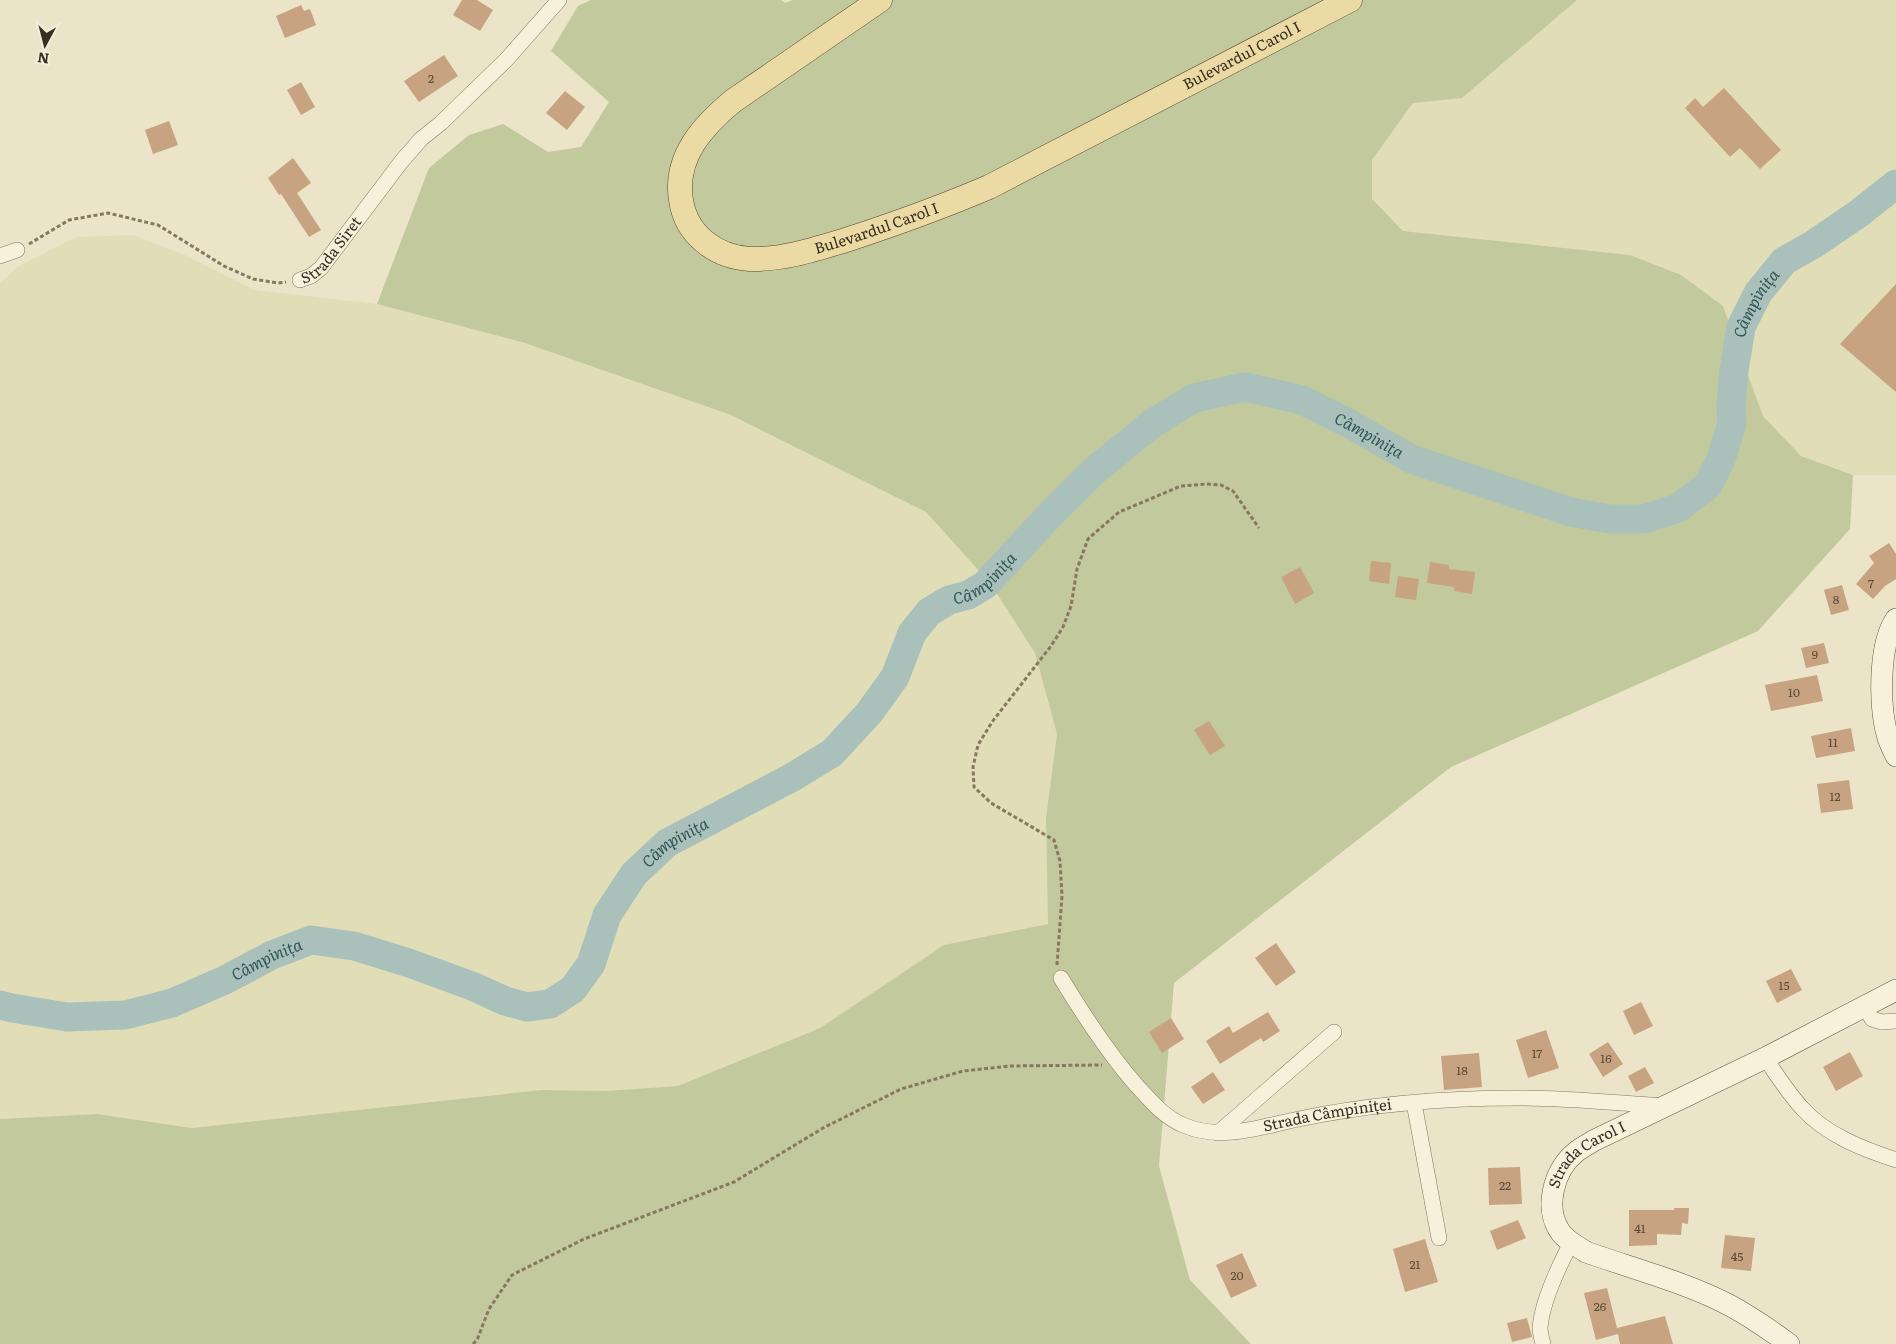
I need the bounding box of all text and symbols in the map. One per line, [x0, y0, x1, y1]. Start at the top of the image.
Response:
street label: Bulevardul Carol I [1178, 15, 1304, 95]
north arrow [20, 20, 70, 70]
text: N [36, 48, 50, 70]
house number: 2 [428, 69, 434, 87]
street label: Bulevardul Carol I [811, 195, 941, 259]
street label: Strada Siret [297, 211, 366, 289]
water label: Câmpinița [1727, 263, 1785, 339]
water label: Câmpinița [1331, 405, 1410, 464]
water label: Câmpinița [950, 545, 1022, 609]
house number: 7 [1868, 574, 1874, 592]
house number: 8 [1833, 590, 1840, 608]
house number: 9 [1812, 645, 1818, 663]
house number: 10 [1788, 683, 1800, 701]
house number: 11 [1828, 733, 1838, 751]
house number: 12 [1830, 787, 1840, 805]
water label: Câmpinița [635, 810, 713, 872]
water label: Câmpinița [226, 931, 306, 986]
house number: 15 [1779, 976, 1789, 994]
house number: 17 [1532, 1044, 1542, 1062]
house number: 16 [1600, 1049, 1612, 1067]
house number: 18 [1456, 1061, 1468, 1079]
street label: Strada Câmpiniței [1261, 1092, 1393, 1137]
street label: Strada Carol I [1541, 1114, 1629, 1191]
house number: 22 [1499, 1176, 1511, 1194]
house number: 41 [1634, 1219, 1646, 1237]
house number: 45 [1731, 1247, 1743, 1265]
house number: 21 [1410, 1255, 1421, 1273]
house number: 20 [1230, 1266, 1244, 1284]
house number: 26 [1594, 1297, 1607, 1315]

